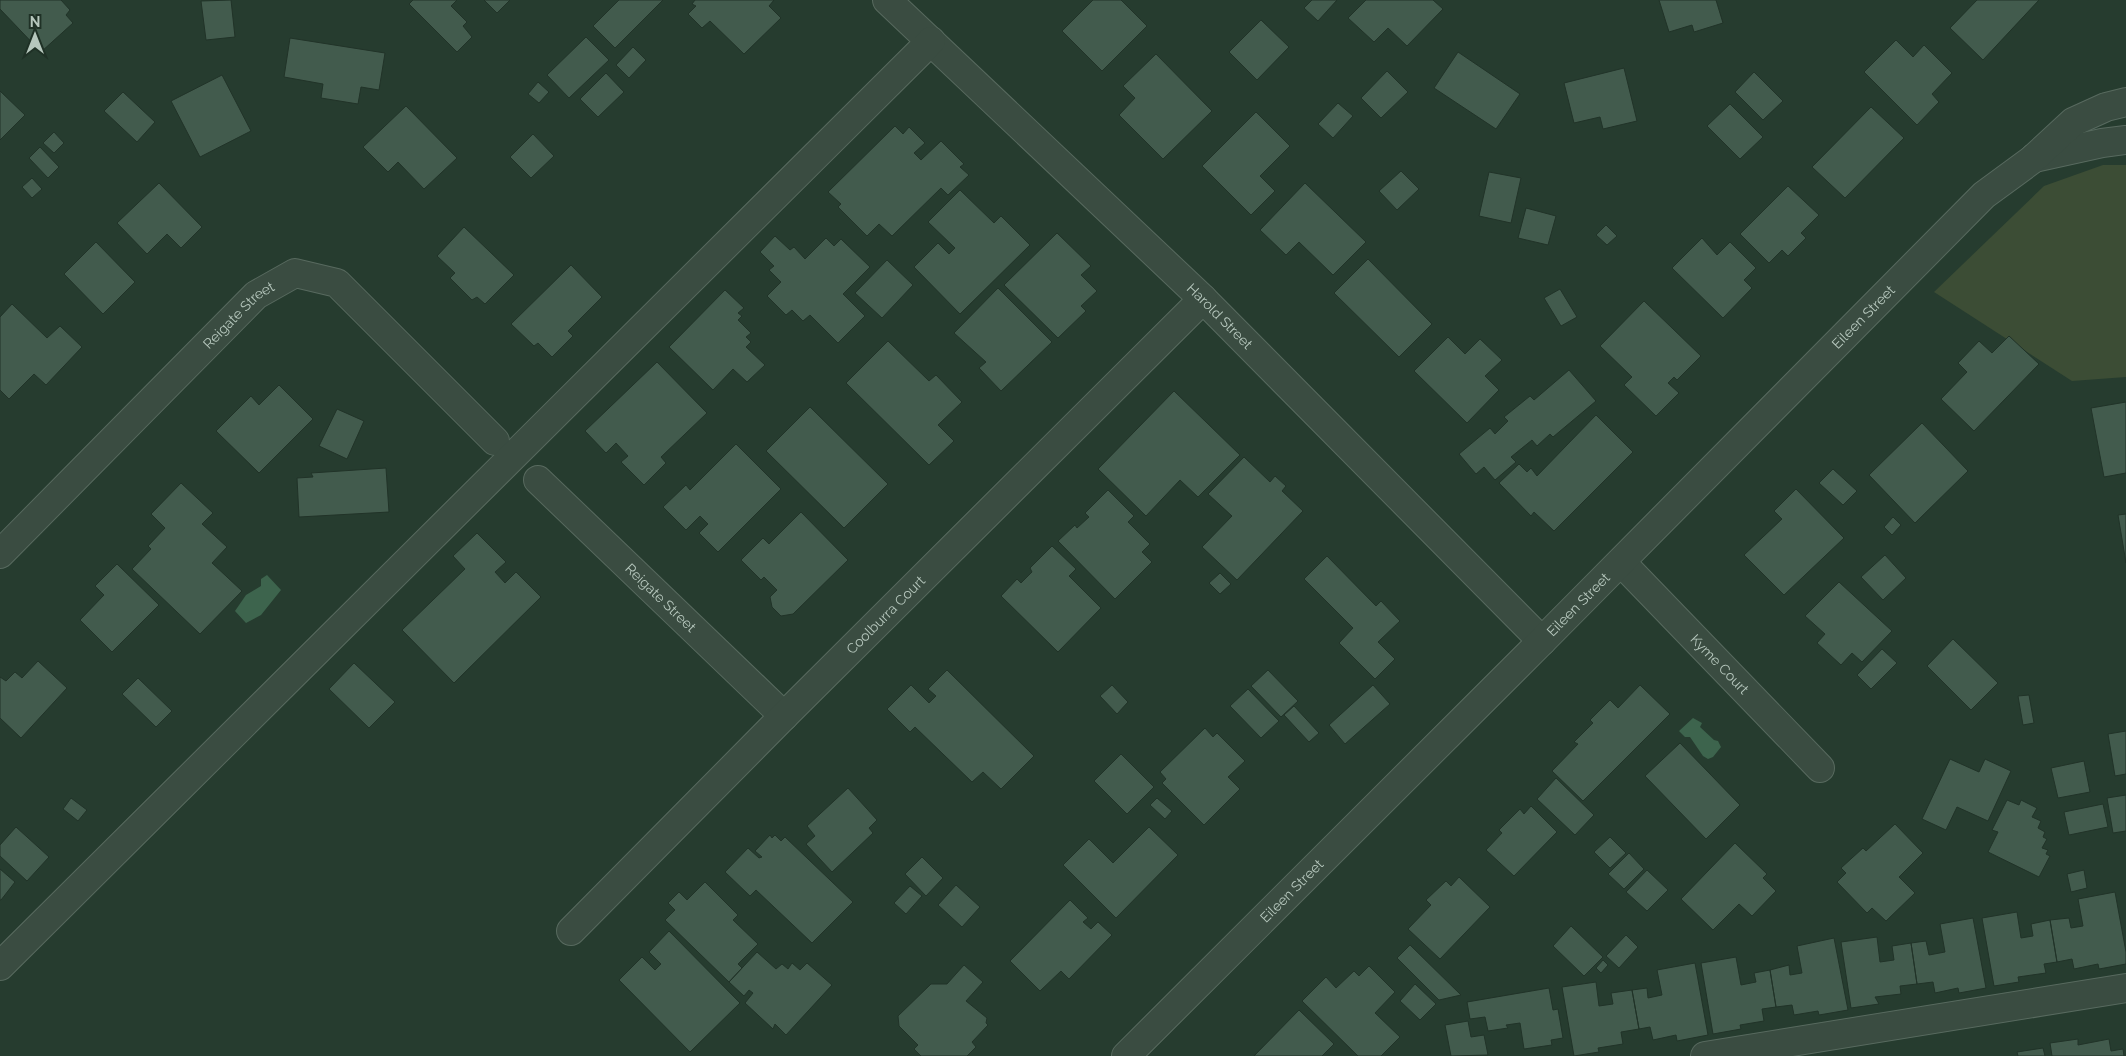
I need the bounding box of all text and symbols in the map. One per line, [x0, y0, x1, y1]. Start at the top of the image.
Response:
north arrow [10, 10, 60, 60]
text: N [30, 14, 40, 30]
street label: Reigate Street [200, 278, 277, 352]
street label: Harold Street [1184, 280, 1256, 352]
street label: Eileen Street [1829, 282, 1898, 352]
street label: Reigate Street [622, 560, 700, 635]
street label: Eileen Street [1543, 569, 1613, 639]
street label: Coolburra Court [843, 572, 928, 657]
street label: Kyme Court [1687, 631, 1752, 697]
street label: Eileen Street [1257, 856, 1327, 926]

